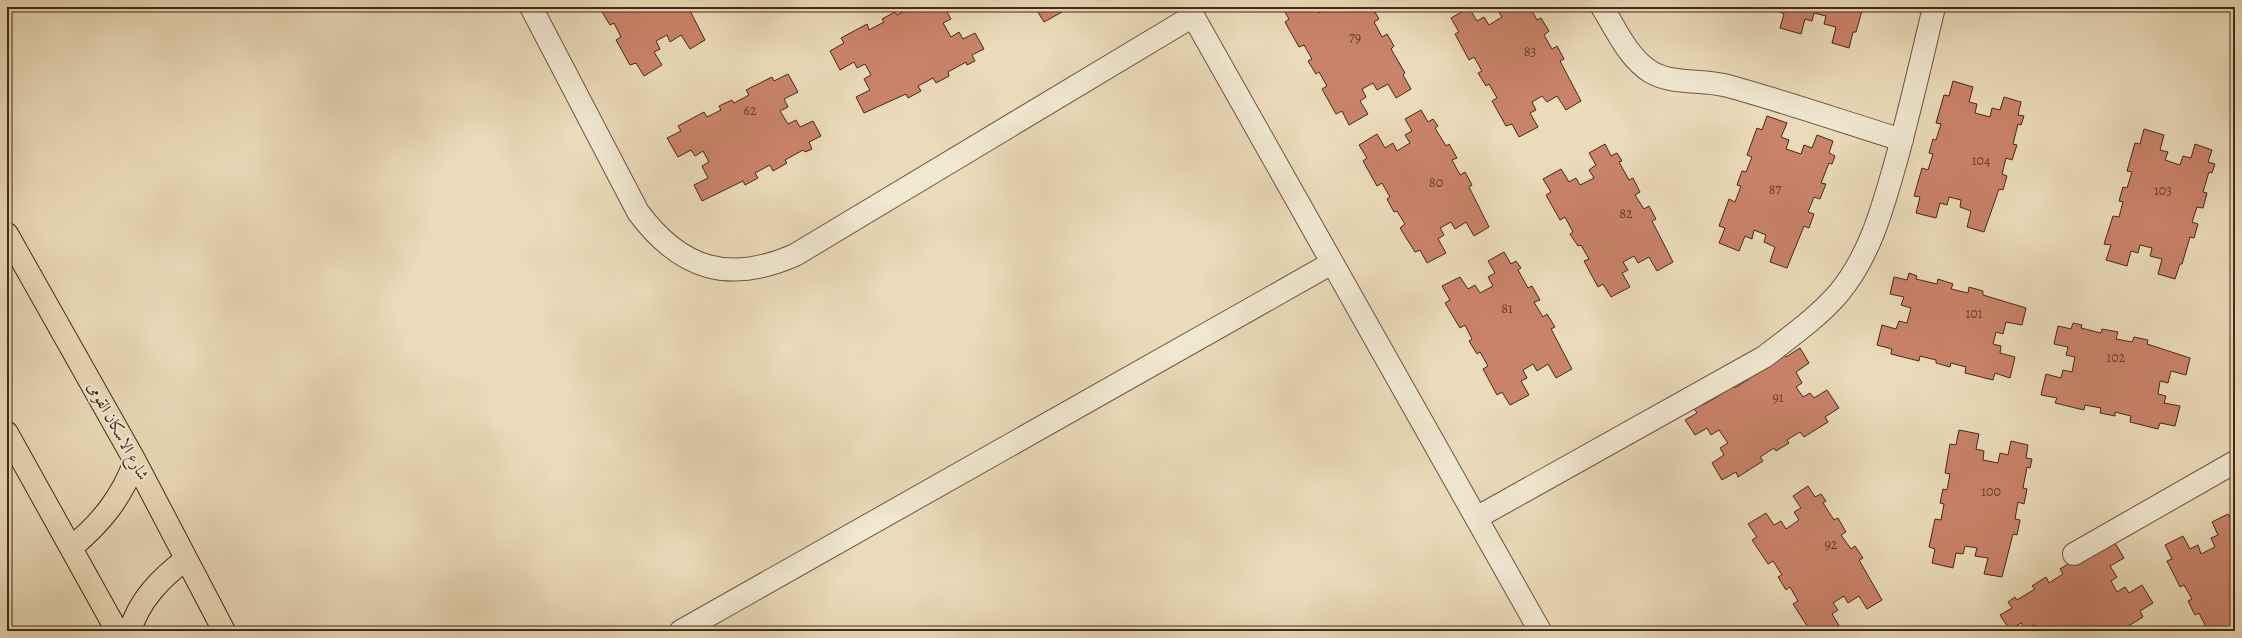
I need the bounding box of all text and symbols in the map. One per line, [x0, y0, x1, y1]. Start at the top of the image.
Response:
house number: 79 [1349, 28, 1361, 47]
house number: 83 [1524, 42, 1536, 61]
house number: 62 [743, 101, 757, 120]
house number: 104 [1972, 151, 1990, 170]
house number: 80 [1429, 173, 1443, 192]
house number: 87 [1769, 180, 1781, 199]
house number: 103 [2154, 181, 2172, 200]
house number: 82 [1619, 204, 1633, 223]
house number: 81 [1501, 299, 1513, 318]
house number: 101 [1965, 304, 1983, 323]
house number: 102 [2107, 348, 2126, 367]
street label: شارع الاسكان القومى [80, 378, 154, 485]
house number: 91 [1772, 388, 1784, 407]
house number: 100 [1981, 482, 2001, 501]
house number: 92 [1824, 535, 1838, 554]

